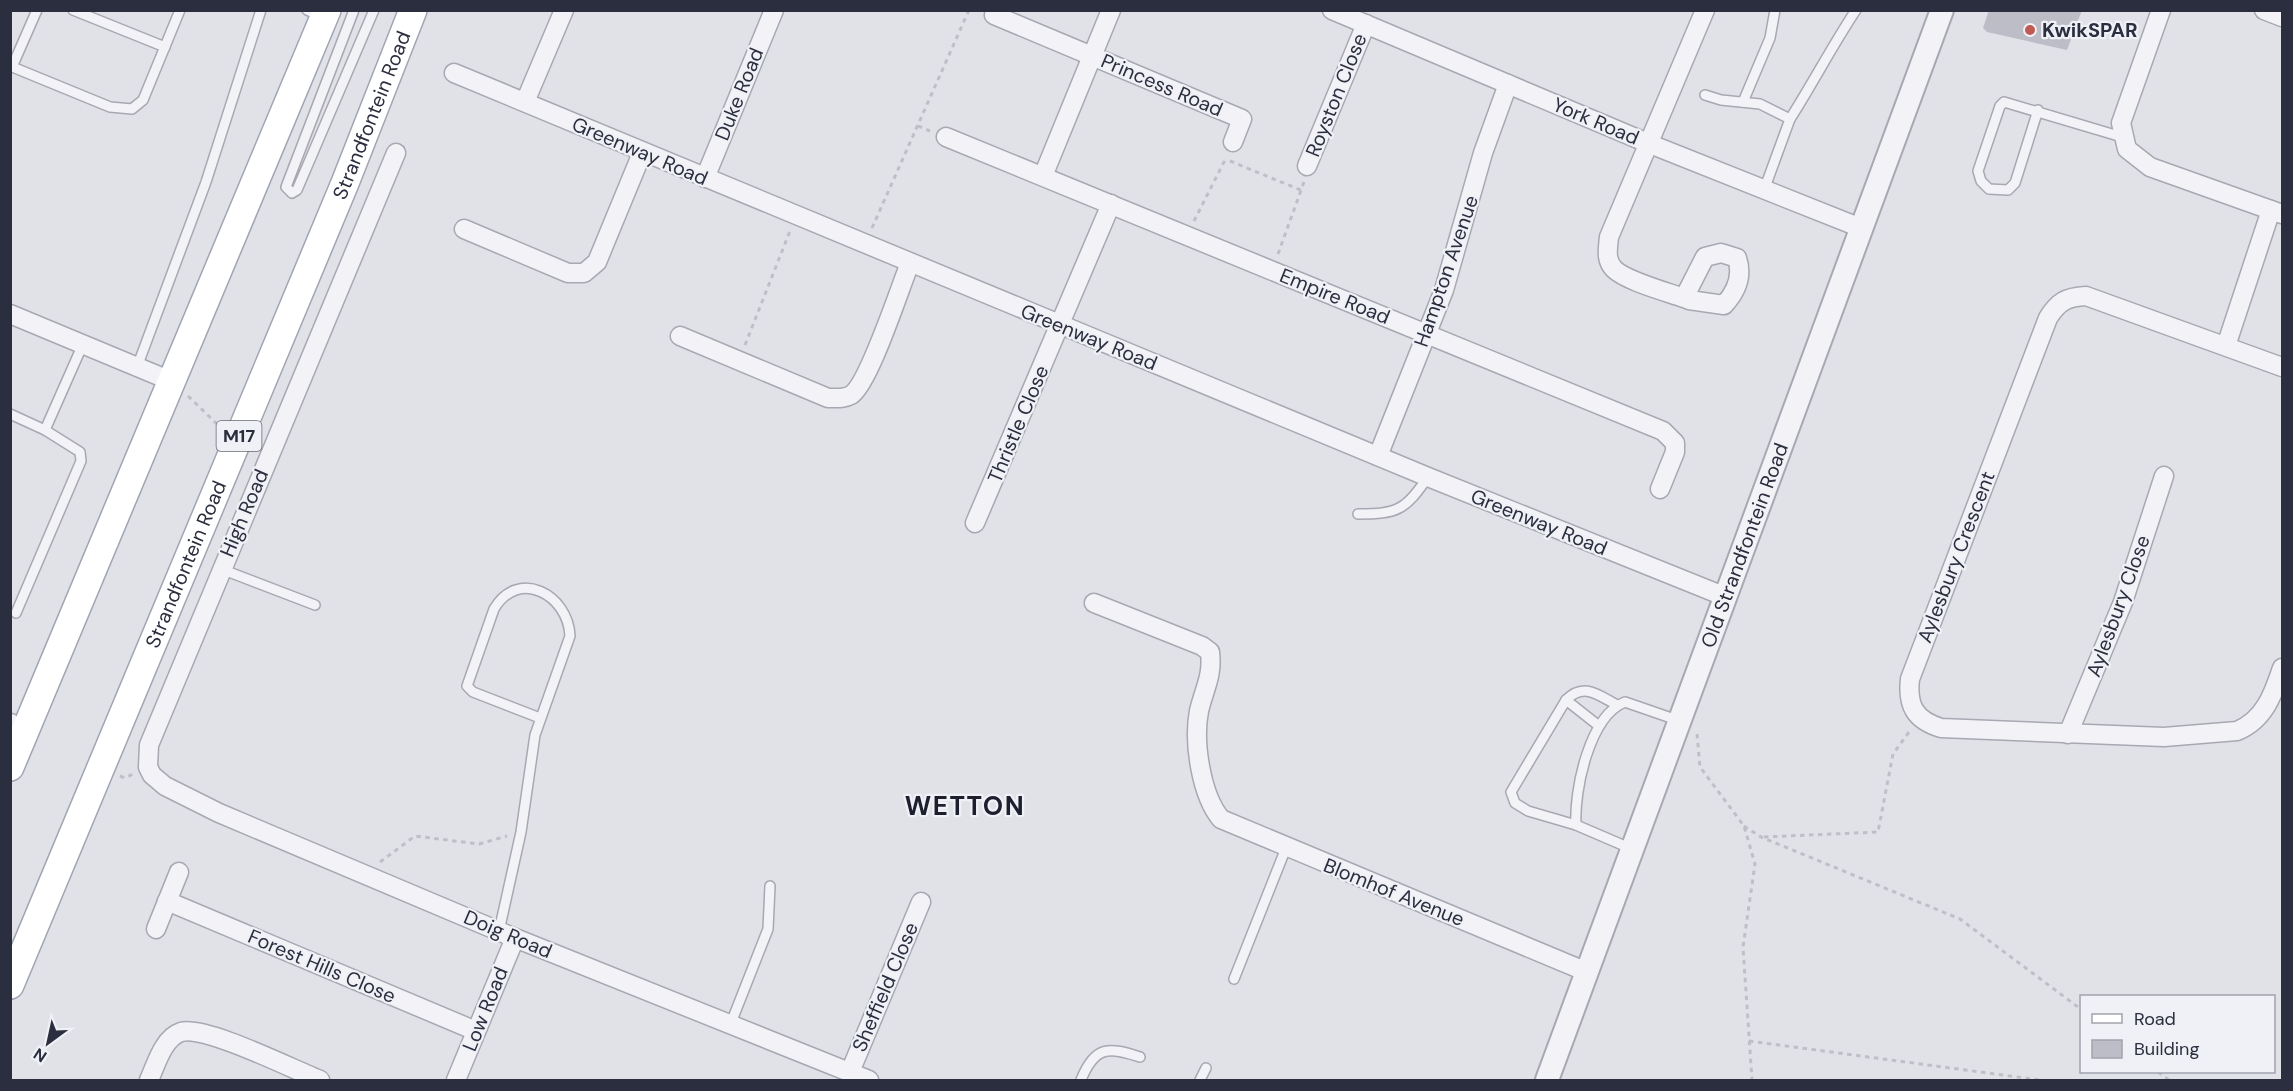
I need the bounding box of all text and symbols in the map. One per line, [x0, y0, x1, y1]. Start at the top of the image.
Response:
place label: KwikSPAR [2042, 17, 2138, 43]
marker: KwikSPAR [2023, 23, 2037, 37]
street label: Strandfontein Road [327, 27, 416, 203]
street label: Royston Close [1299, 30, 1373, 160]
street label: Duke Road [709, 44, 769, 144]
street label: Princess Road [1097, 48, 1227, 122]
street label: York Road [1549, 91, 1643, 151]
street label: Greenway Road [568, 111, 712, 191]
street label: Hampton Avenue [1408, 192, 1484, 350]
street label: Empire Road [1276, 262, 1394, 330]
street label: Greenway Road [1017, 298, 1161, 376]
street label: Thristle Close [982, 361, 1054, 487]
road number: M17 [216, 421, 262, 451]
street label: Old Strandfontein Road [1695, 439, 1794, 651]
street label: High Road [214, 465, 274, 561]
street label: Aylesbury Crescent [1911, 467, 2001, 647]
street label: Strandfontein Road [139, 477, 232, 652]
street label: Greenway Road [1467, 483, 1611, 561]
street label: Aylesbury Close [2080, 532, 2156, 680]
district label: WETTON [905, 789, 1025, 823]
street label: Blomhof Avenue [1320, 852, 1468, 932]
street label: Doig Road [460, 904, 556, 964]
street label: Sheffield Close [846, 918, 924, 1056]
street label: Forest Hills Close [244, 923, 400, 1009]
street label: Low Road [456, 963, 514, 1055]
legend [2080, 995, 2275, 1073]
text: Road [2134, 1007, 2176, 1031]
north arrow [18, 1013, 78, 1073]
text: Building [2134, 1037, 2199, 1061]
text: N [29, 1043, 51, 1067]

